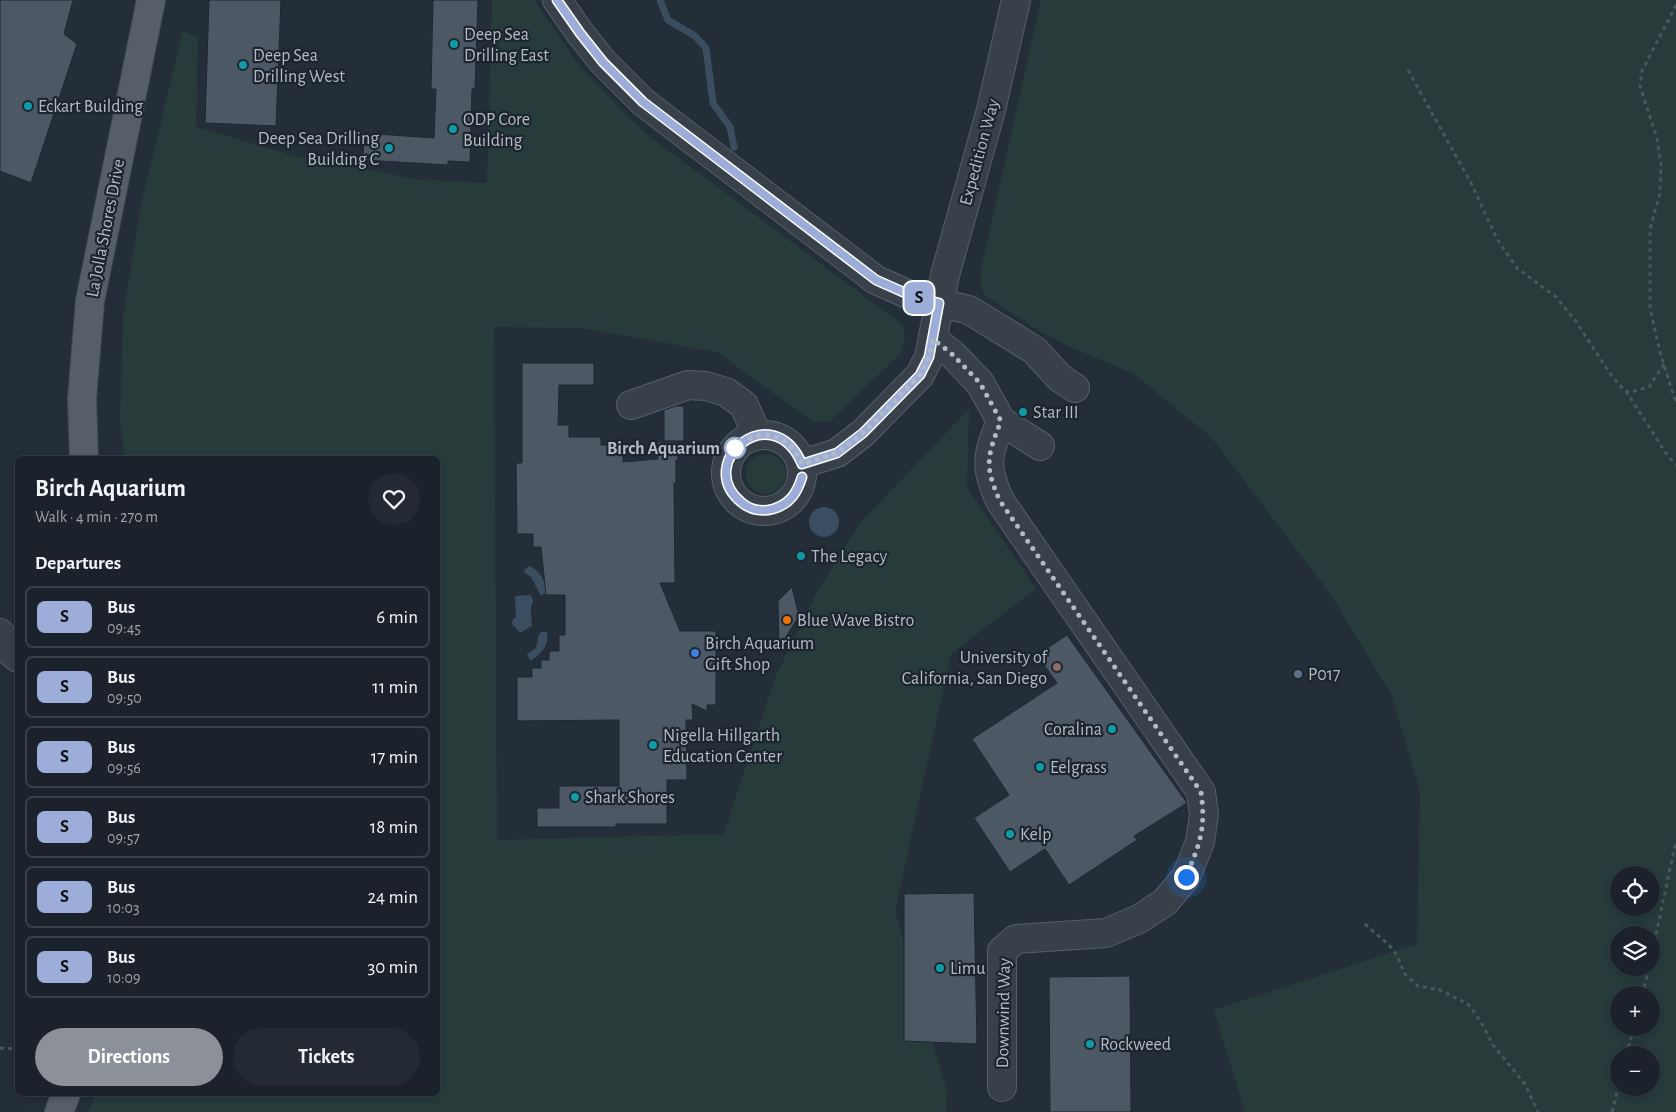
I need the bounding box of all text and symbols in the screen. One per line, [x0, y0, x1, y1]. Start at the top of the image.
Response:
place label: Deep Sea Drilling East [464, 26, 549, 65]
marker: Deep Sea Drilling East [448, 38, 460, 50]
place label: Deep Sea Drilling West [253, 47, 345, 86]
marker: Deep Sea Drilling West [237, 59, 249, 71]
street label: Expedition Way [957, 97, 1003, 207]
place label: Eckart Building [38, 98, 143, 116]
marker: Eckart Building [22, 100, 34, 112]
place label: ODP Core Building [463, 111, 530, 150]
marker: ODP Core Building [447, 123, 459, 135]
place label: Deep Sea Drilling Building C [258, 130, 379, 169]
marker: Deep Sea Drilling Building C [383, 142, 395, 154]
street label: La Jolla Shores Drive [84, 158, 128, 299]
line badge: S [903, 282, 935, 314]
text: S [915, 289, 923, 307]
place label: Star III [1033, 404, 1079, 422]
marker: Star III [1017, 406, 1029, 418]
marker: Birch Aquarium [724, 437, 746, 459]
place label: Birch Aquarium [607, 440, 720, 458]
button: heart [368, 473, 420, 525]
text: Birch Aquarium [35, 477, 186, 501]
text: Walk · 4 min · 270 m [35, 509, 158, 525]
place label: The Legacy [811, 548, 887, 566]
marker: The Legacy [795, 550, 807, 562]
text: Departures [35, 554, 121, 573]
text: Bus [107, 598, 135, 617]
text: S [60, 608, 69, 626]
text: 6 min [376, 608, 418, 627]
place label: Blue Wave Bistro [797, 612, 915, 630]
marker: Blue Wave Bistro [781, 614, 793, 626]
text: 09:45 [107, 620, 141, 636]
place label: Birch Aquarium Gift Shop [705, 635, 814, 674]
marker: Birch Aquarium Gift Shop [689, 647, 701, 659]
place label: University of California, San Diego [902, 649, 1049, 688]
marker: University of California, San Diego [1051, 661, 1063, 673]
place label: P017 [1308, 666, 1341, 684]
text: Bus [107, 668, 135, 687]
marker: P017 [1292, 668, 1304, 680]
text: S [60, 678, 69, 696]
text: 11 min [372, 678, 418, 697]
text: 09:50 [107, 690, 142, 706]
place label: Coralina [1044, 721, 1102, 739]
marker: Coralina [1106, 723, 1118, 735]
place label: Nigella Hillgarth Education Center [663, 727, 782, 766]
text: Bus [107, 738, 135, 757]
marker: Nigella Hillgarth Education Center [647, 739, 659, 751]
text: S [60, 748, 69, 766]
text: 17 min [371, 748, 418, 767]
place label: Eelgrass [1050, 759, 1107, 777]
text: 09:56 [107, 760, 141, 776]
marker: Eelgrass [1034, 761, 1046, 773]
place label: Shark Shores [585, 789, 675, 807]
marker: Shark Shores [569, 791, 581, 803]
text: Bus [107, 808, 135, 827]
text: S [60, 818, 69, 836]
text: 18 min [370, 818, 418, 837]
place label: Kelp [1020, 826, 1051, 844]
marker: Kelp [1004, 828, 1016, 840]
text: 09:57 [107, 830, 140, 846]
your location [1174, 865, 1199, 890]
map controls [1610, 866, 1660, 1096]
button: locate [1610, 866, 1660, 916]
text: Bus [107, 878, 135, 897]
text: S [60, 888, 69, 906]
text: 24 min [367, 888, 418, 907]
text: 10:03 [107, 900, 140, 916]
button: layers [1610, 926, 1660, 976]
text: Bus [107, 948, 135, 967]
street label: Downwind Way [994, 957, 1014, 1068]
text: S [60, 958, 69, 976]
text: 30 min [367, 958, 418, 977]
place label: Limu [950, 960, 985, 978]
marker: Limu [934, 962, 946, 974]
text: 10:09 [107, 970, 141, 986]
button: + [1610, 986, 1660, 1036]
button: Directions [35, 1028, 223, 1086]
button: Tickets [233, 1028, 420, 1086]
place label: Rockweed [1100, 1036, 1171, 1054]
marker: Rockweed [1084, 1038, 1096, 1050]
button: − [1610, 1046, 1660, 1096]

